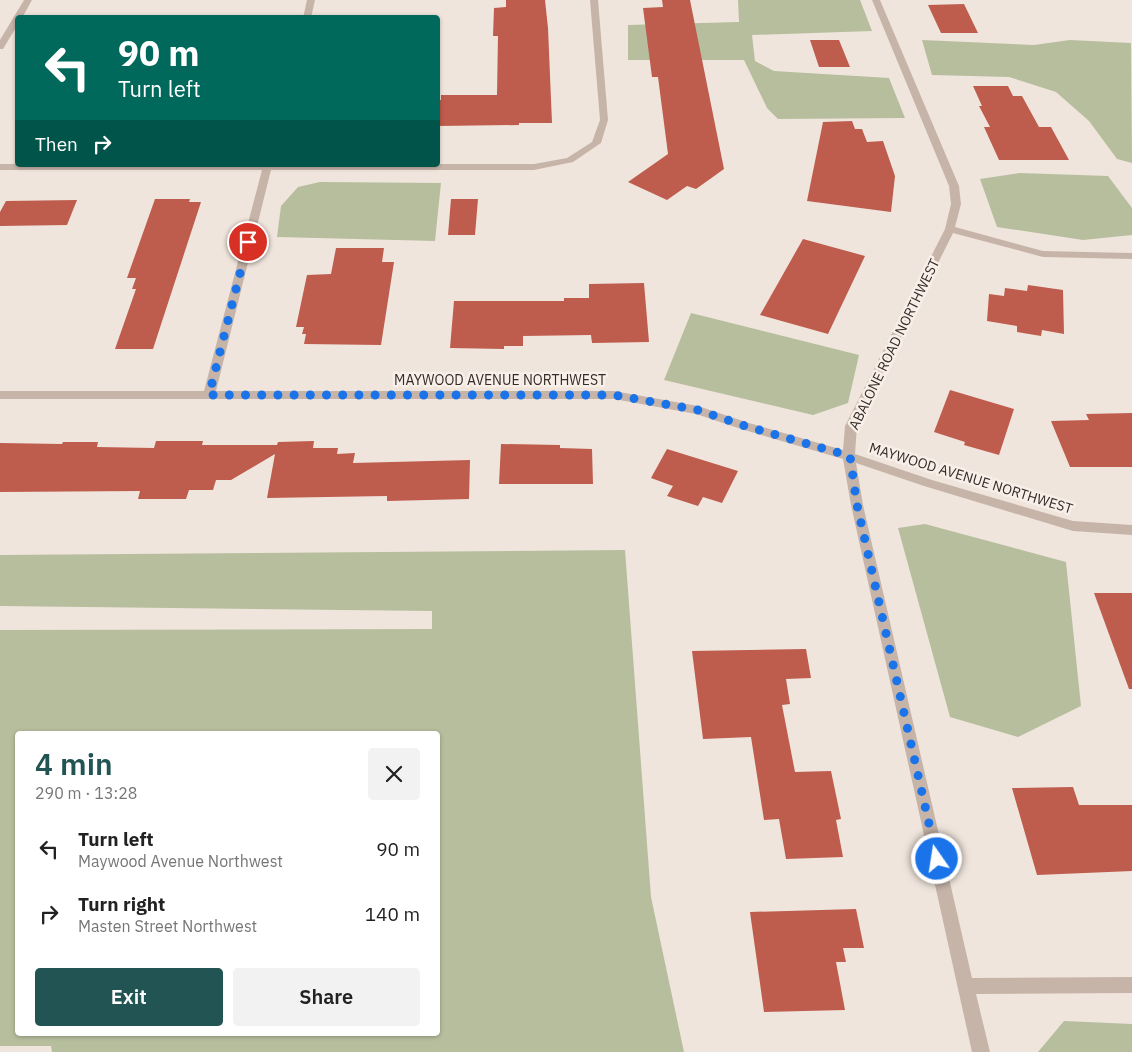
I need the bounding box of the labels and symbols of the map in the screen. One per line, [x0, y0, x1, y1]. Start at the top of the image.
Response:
pin [227, 221, 269, 263]
street label: ABALONE ROAD NORTHWEST [845, 256, 943, 432]
street label: MAYWOOD AVENUE NORTHWEST [394, 371, 606, 389]
street label: MAYWOOD AVENUE NORTHWEST [867, 438, 1075, 518]
position arrow [910, 832, 962, 884]

